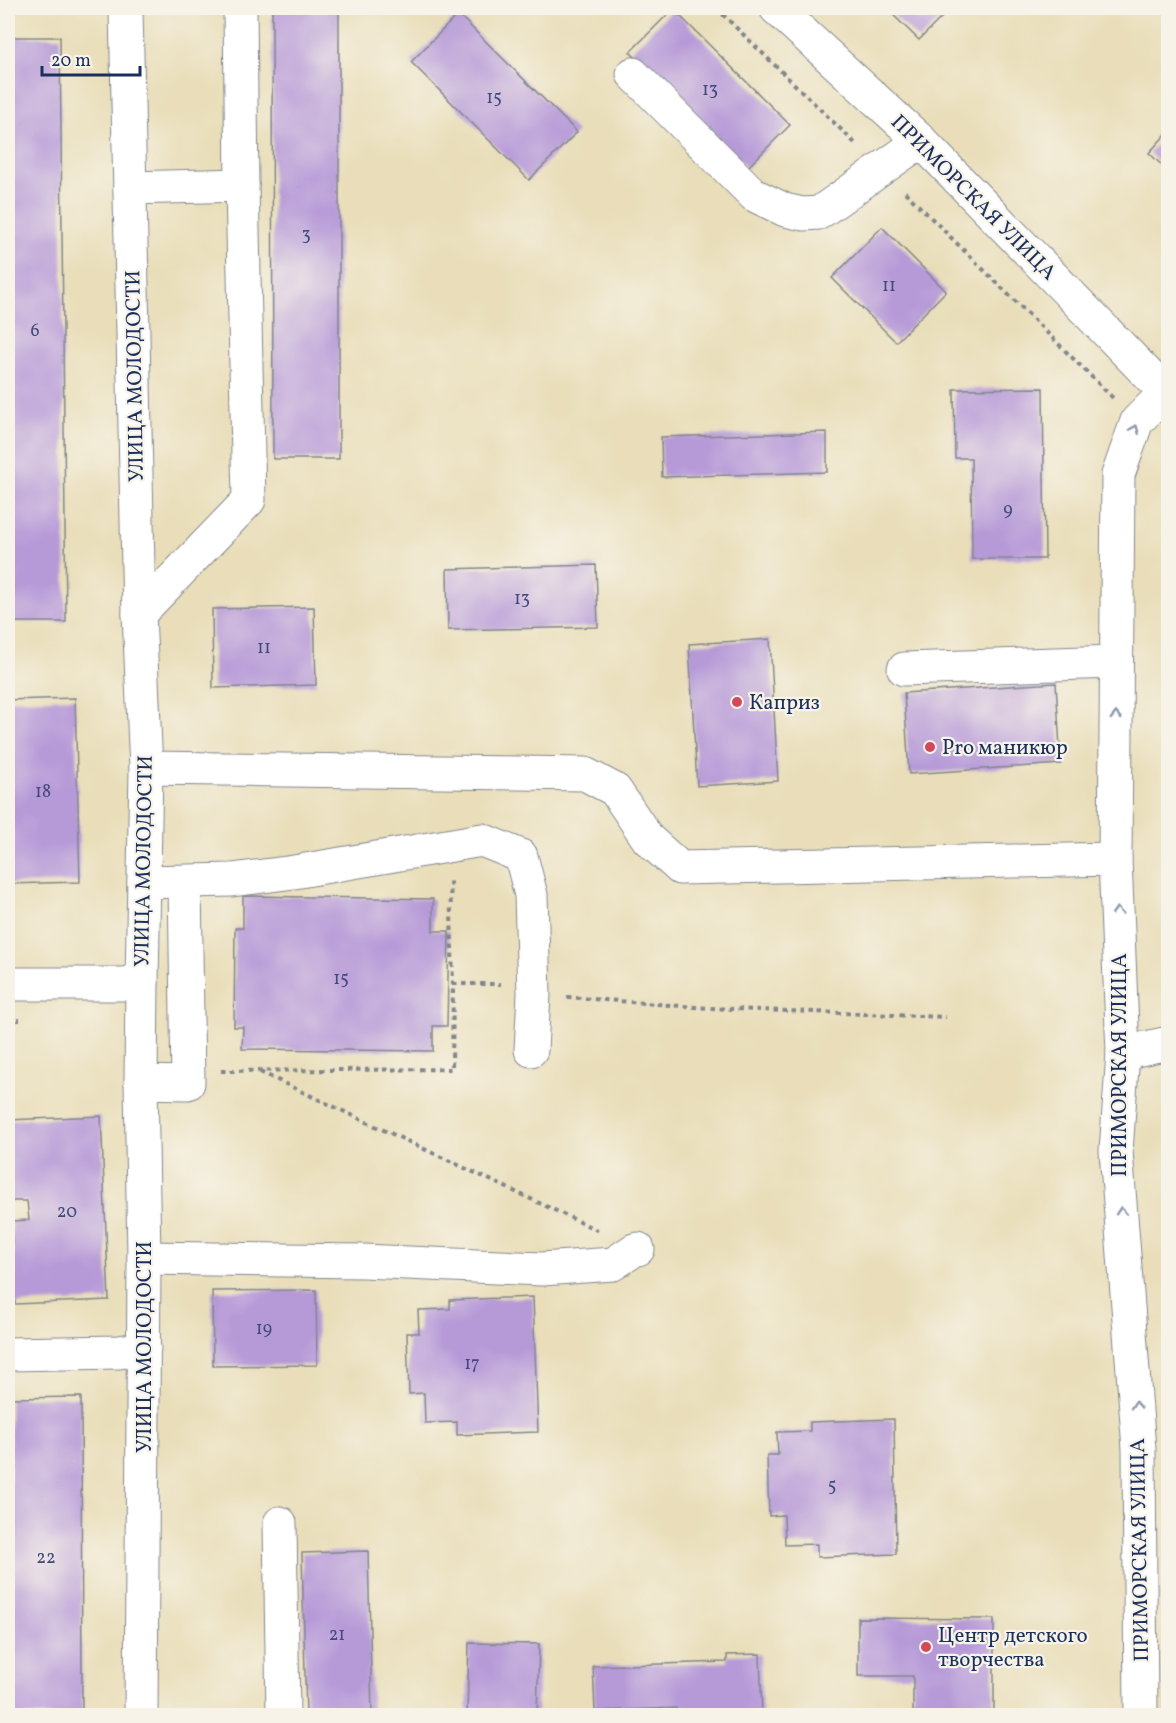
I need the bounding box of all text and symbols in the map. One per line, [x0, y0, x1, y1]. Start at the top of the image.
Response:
scale bar [42, 39, 140, 77]
text: 20 m [51, 49, 91, 74]
house number: 13 [702, 78, 718, 103]
house number: 15 [486, 86, 502, 111]
street label: ПРИМОРСКАЯ УЛИЦА [884, 109, 1062, 288]
house number: 3 [301, 223, 311, 248]
street label: УЛИЦА МОЛОДОСТИ [119, 270, 152, 482]
house number: 11 [882, 274, 896, 299]
house number: 6 [30, 319, 40, 344]
one-way arrow [1128, 424, 1140, 435]
house number: 9 [1003, 498, 1013, 523]
house number: 13 [514, 587, 530, 612]
house number: 11 [257, 636, 271, 661]
place label: Каприз [749, 689, 820, 718]
marker: Каприз [730, 695, 744, 709]
one-way arrow [1110, 712, 1122, 721]
place label: Pro маникюр [942, 734, 1068, 763]
marker: Pro маникюр [923, 740, 937, 754]
street label: УЛИЦА МОЛОДОСТИ [128, 755, 161, 967]
house number: 18 [35, 780, 51, 805]
one-way arrow [1111, 907, 1123, 916]
street label: ПРИМОРСКАЯ УЛИЦА [1106, 953, 1135, 1177]
house number: 15 [333, 967, 349, 992]
house number: 20 [57, 1200, 77, 1225]
one-way arrow [1115, 1206, 1128, 1215]
street label: УЛИЦА МОЛОДОСТИ [131, 1241, 160, 1453]
house number: 19 [256, 1317, 272, 1342]
house number: 17 [464, 1352, 480, 1377]
one-way arrow [1129, 1401, 1142, 1410]
street label: ПРИМОРСКАЯ УЛИЦА [1124, 1438, 1157, 1662]
house number: 5 [828, 1474, 836, 1499]
house number: 22 [36, 1546, 56, 1571]
place label: Центр детского творчества [938, 1622, 1088, 1675]
house number: 21 [329, 1623, 345, 1648]
marker: Центр детского творчества [919, 1640, 933, 1654]

